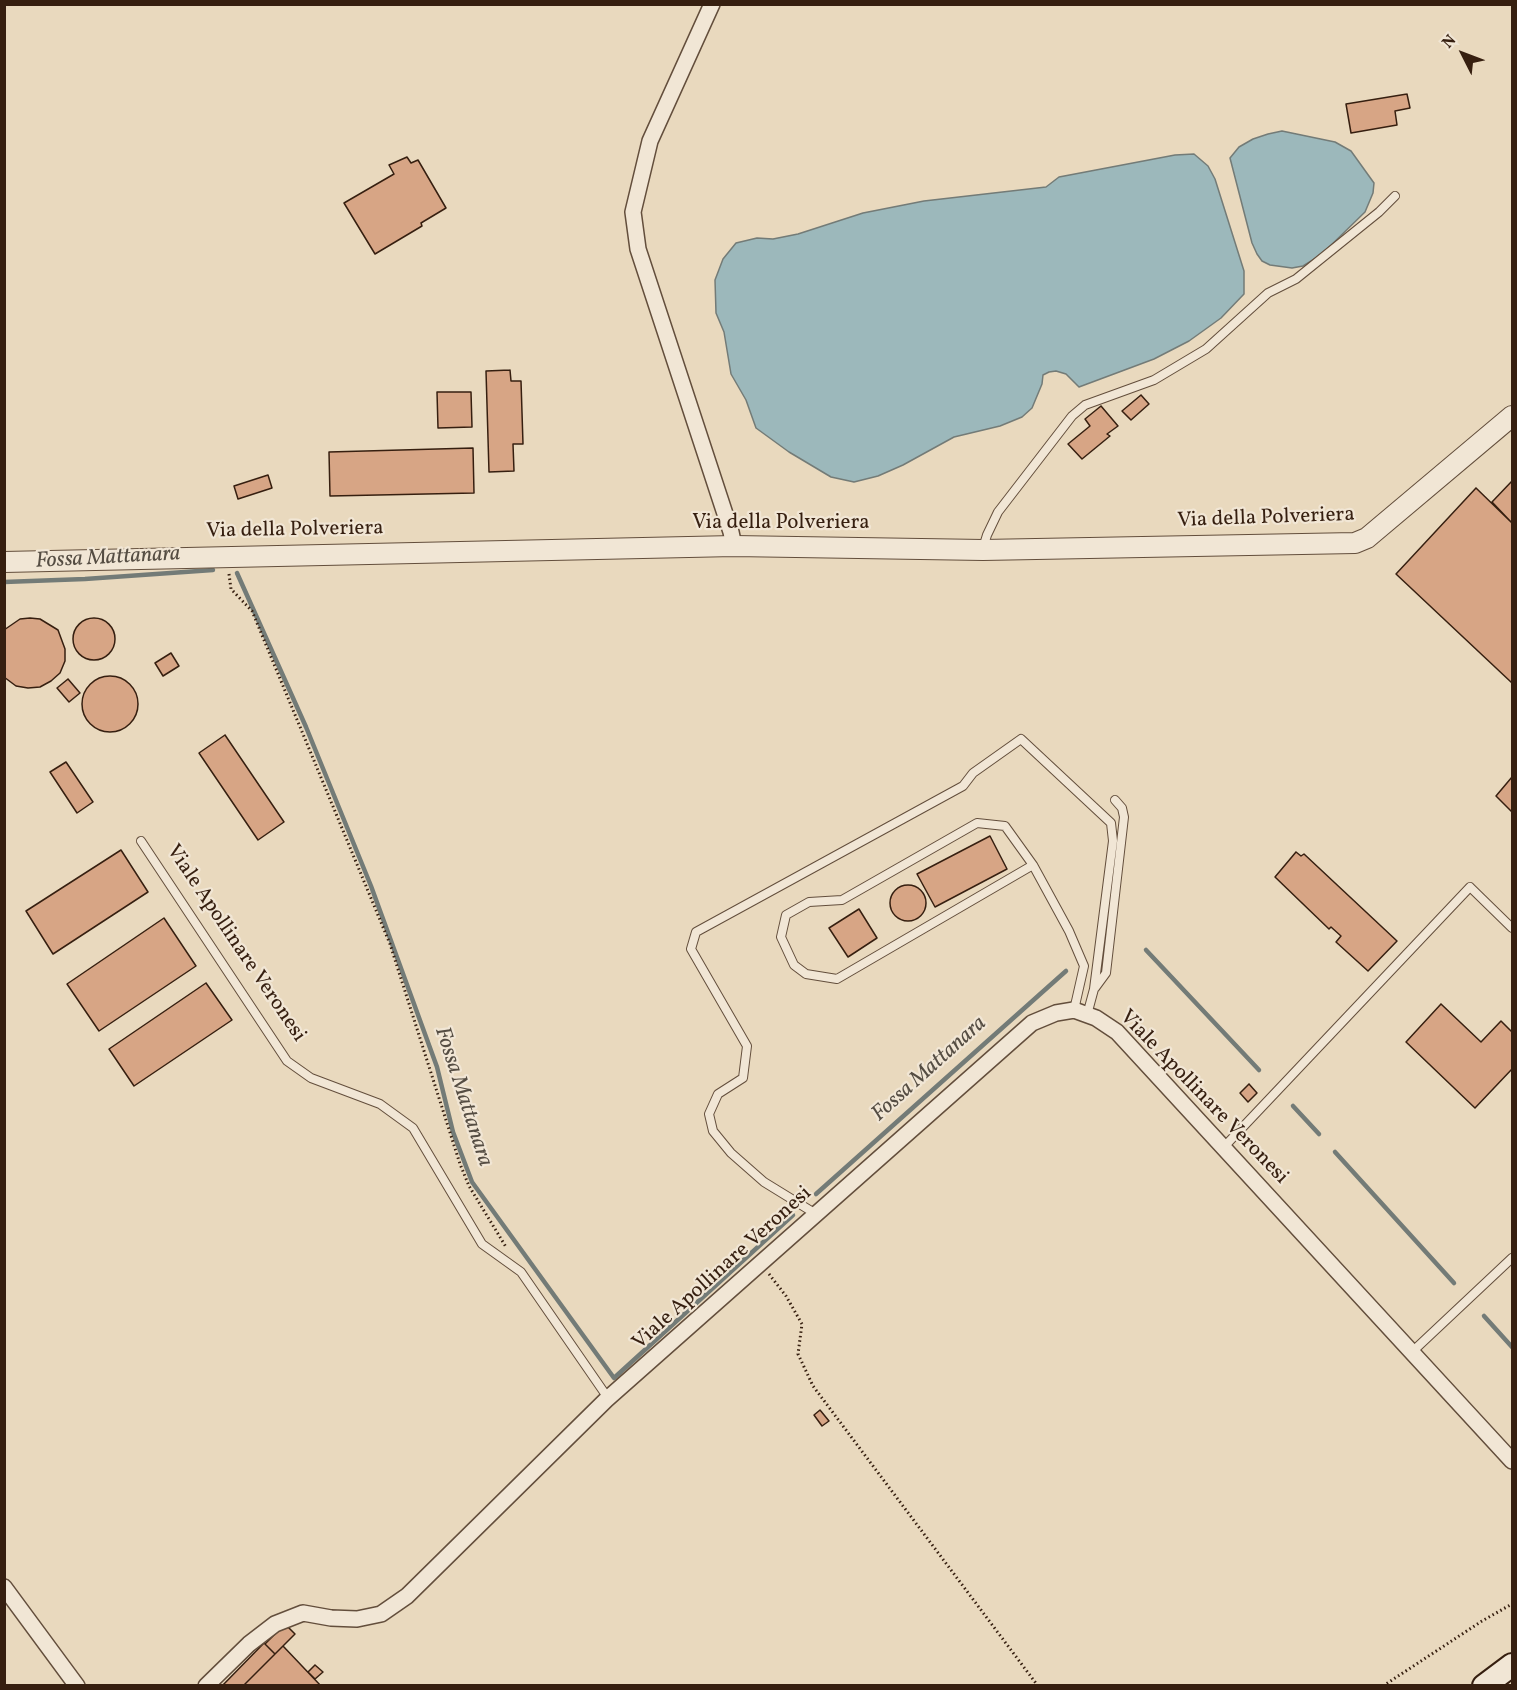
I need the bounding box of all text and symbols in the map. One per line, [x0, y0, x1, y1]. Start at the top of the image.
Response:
north arrow [1433, 24, 1493, 84]
text: N [1438, 30, 1462, 54]
street label: Via della Polveriera [1177, 503, 1355, 535]
street label: Via della Polveriera [692, 511, 870, 537]
street label: Via della Polveriera [206, 517, 384, 545]
water label: Fossa Mattanara [35, 542, 181, 576]
street label: Viale Apollinare Veronesi [160, 841, 310, 1047]
street label: Viale Apollinare Veronesi [1113, 1006, 1293, 1190]
water label: Fossa Mattanara [867, 1012, 993, 1128]
water label: Fossa Mattanara [427, 1024, 497, 1170]
street label: Viale Apollinare Veronesi [628, 1182, 818, 1356]

